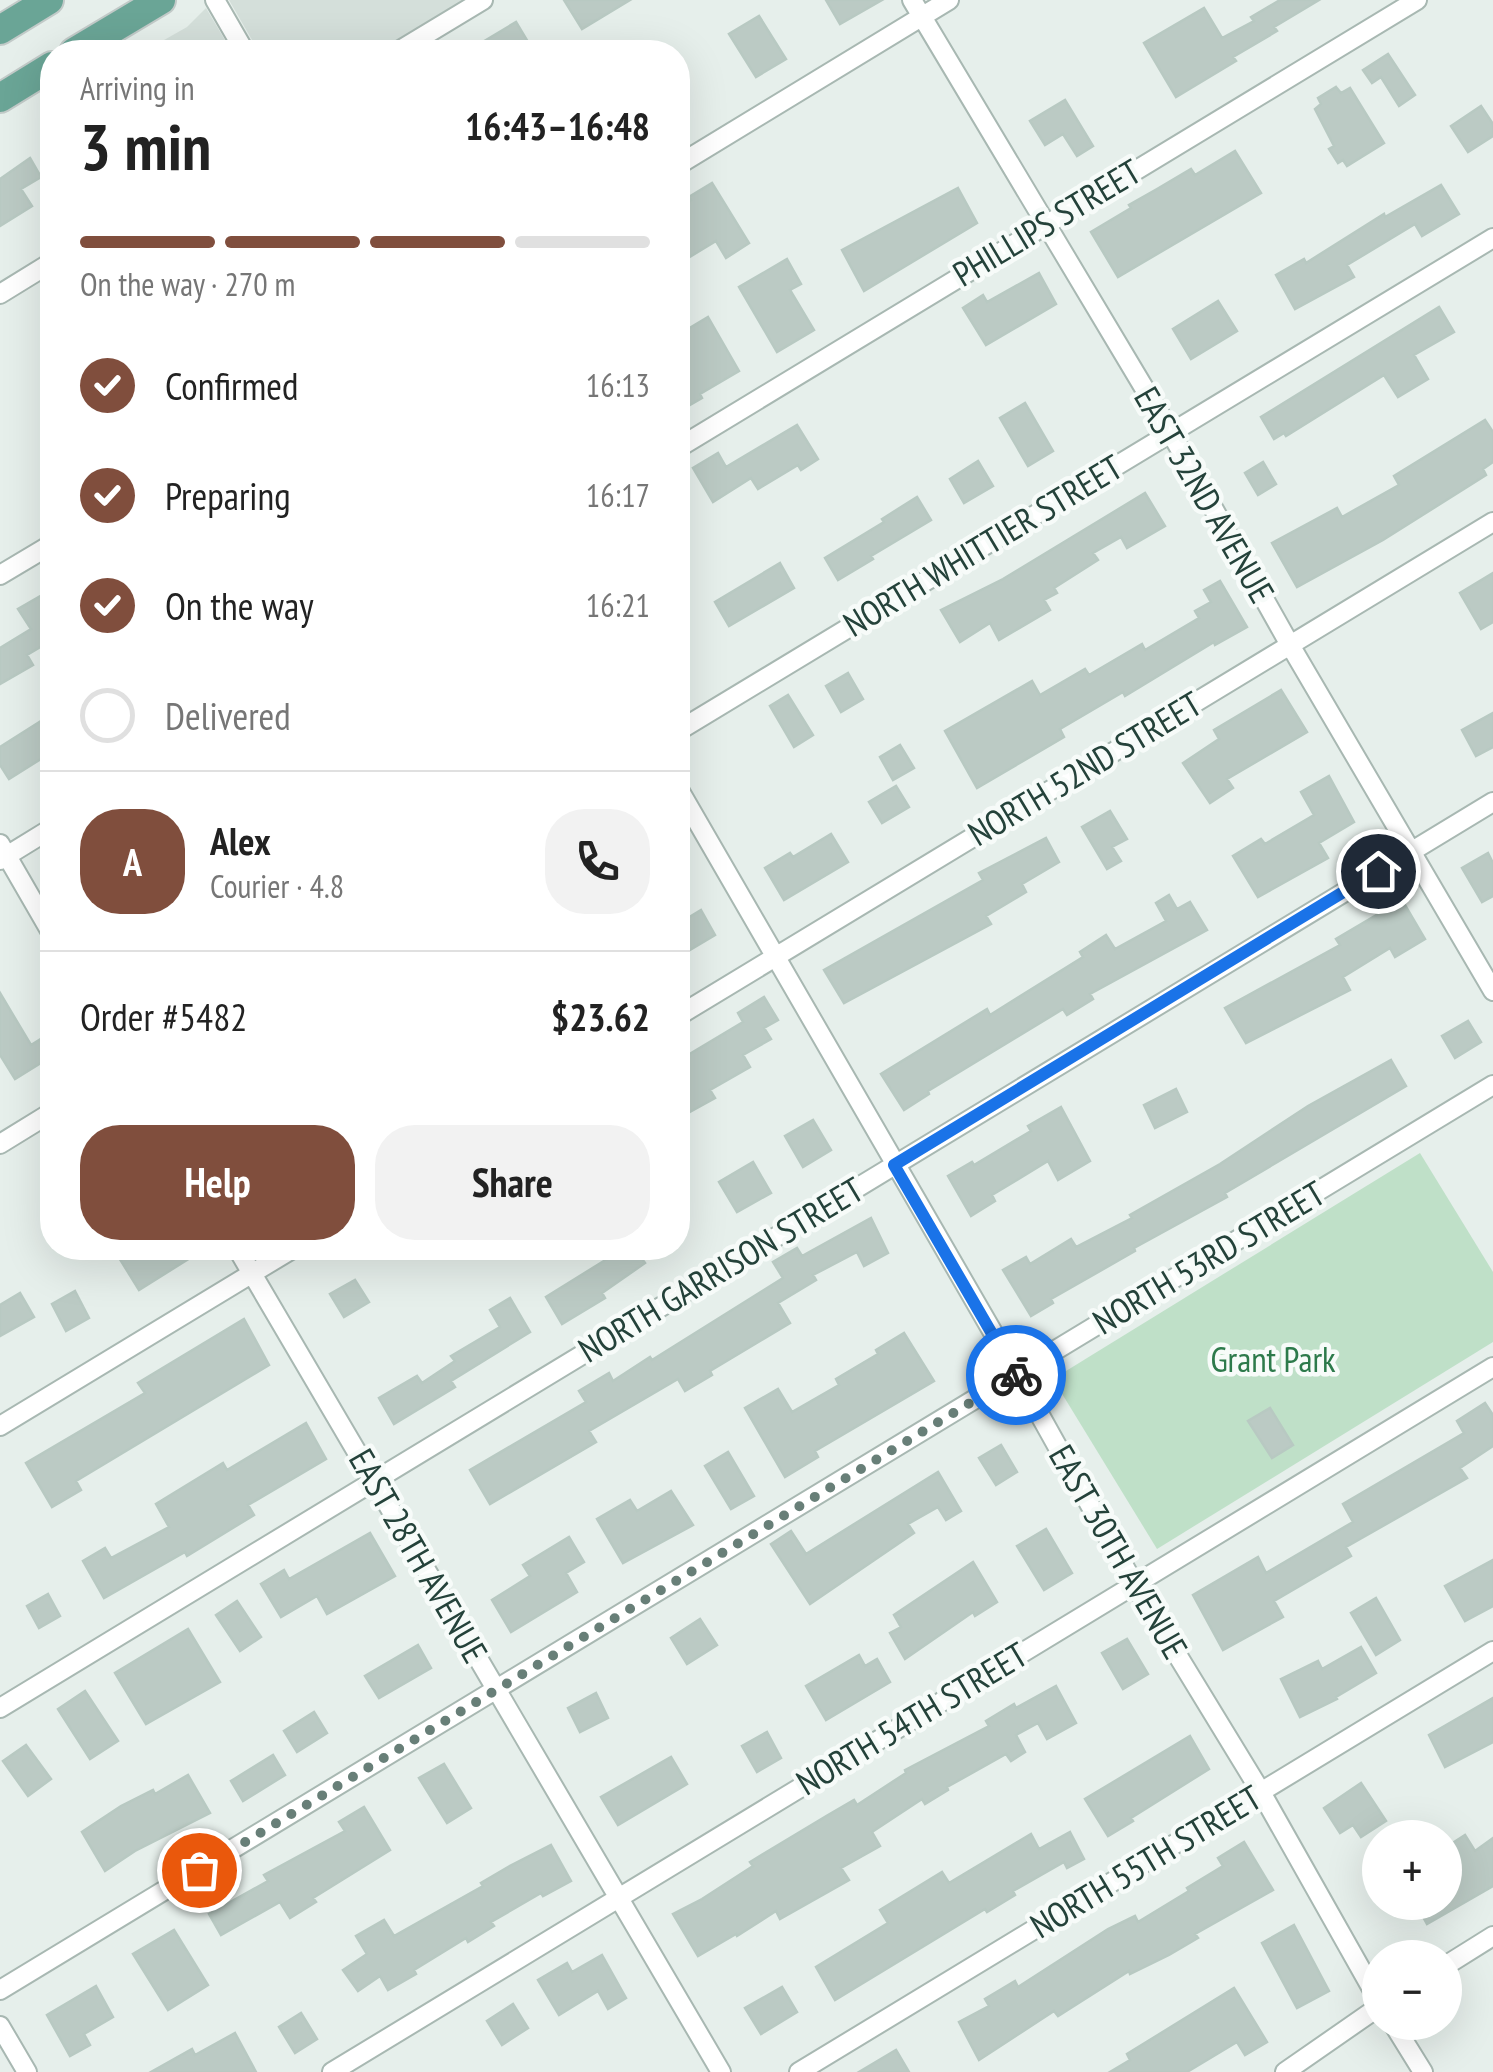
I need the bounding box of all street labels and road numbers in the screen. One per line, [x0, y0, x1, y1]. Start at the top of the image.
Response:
street label: PHILLIPS STREET [944, 148, 1149, 296]
street label: EAST 32ND AVENUE [1124, 378, 1285, 611]
street label: NORTH WHITTIER STREET [835, 444, 1131, 647]
street label: NORTH 52ND STREET [959, 680, 1210, 856]
street label: NORTH GARRISON STREET [570, 1166, 872, 1372]
street label: NORTH 53RD STREET [1084, 1170, 1333, 1344]
street label: EAST 30TH AVENUE [1039, 1436, 1199, 1667]
street label: EAST 28TH AVENUE [339, 1440, 499, 1671]
street label: NORTH 54TH STREET [788, 1631, 1036, 1805]
street label: NORTH 55TH STREET [1022, 1774, 1270, 1948]

